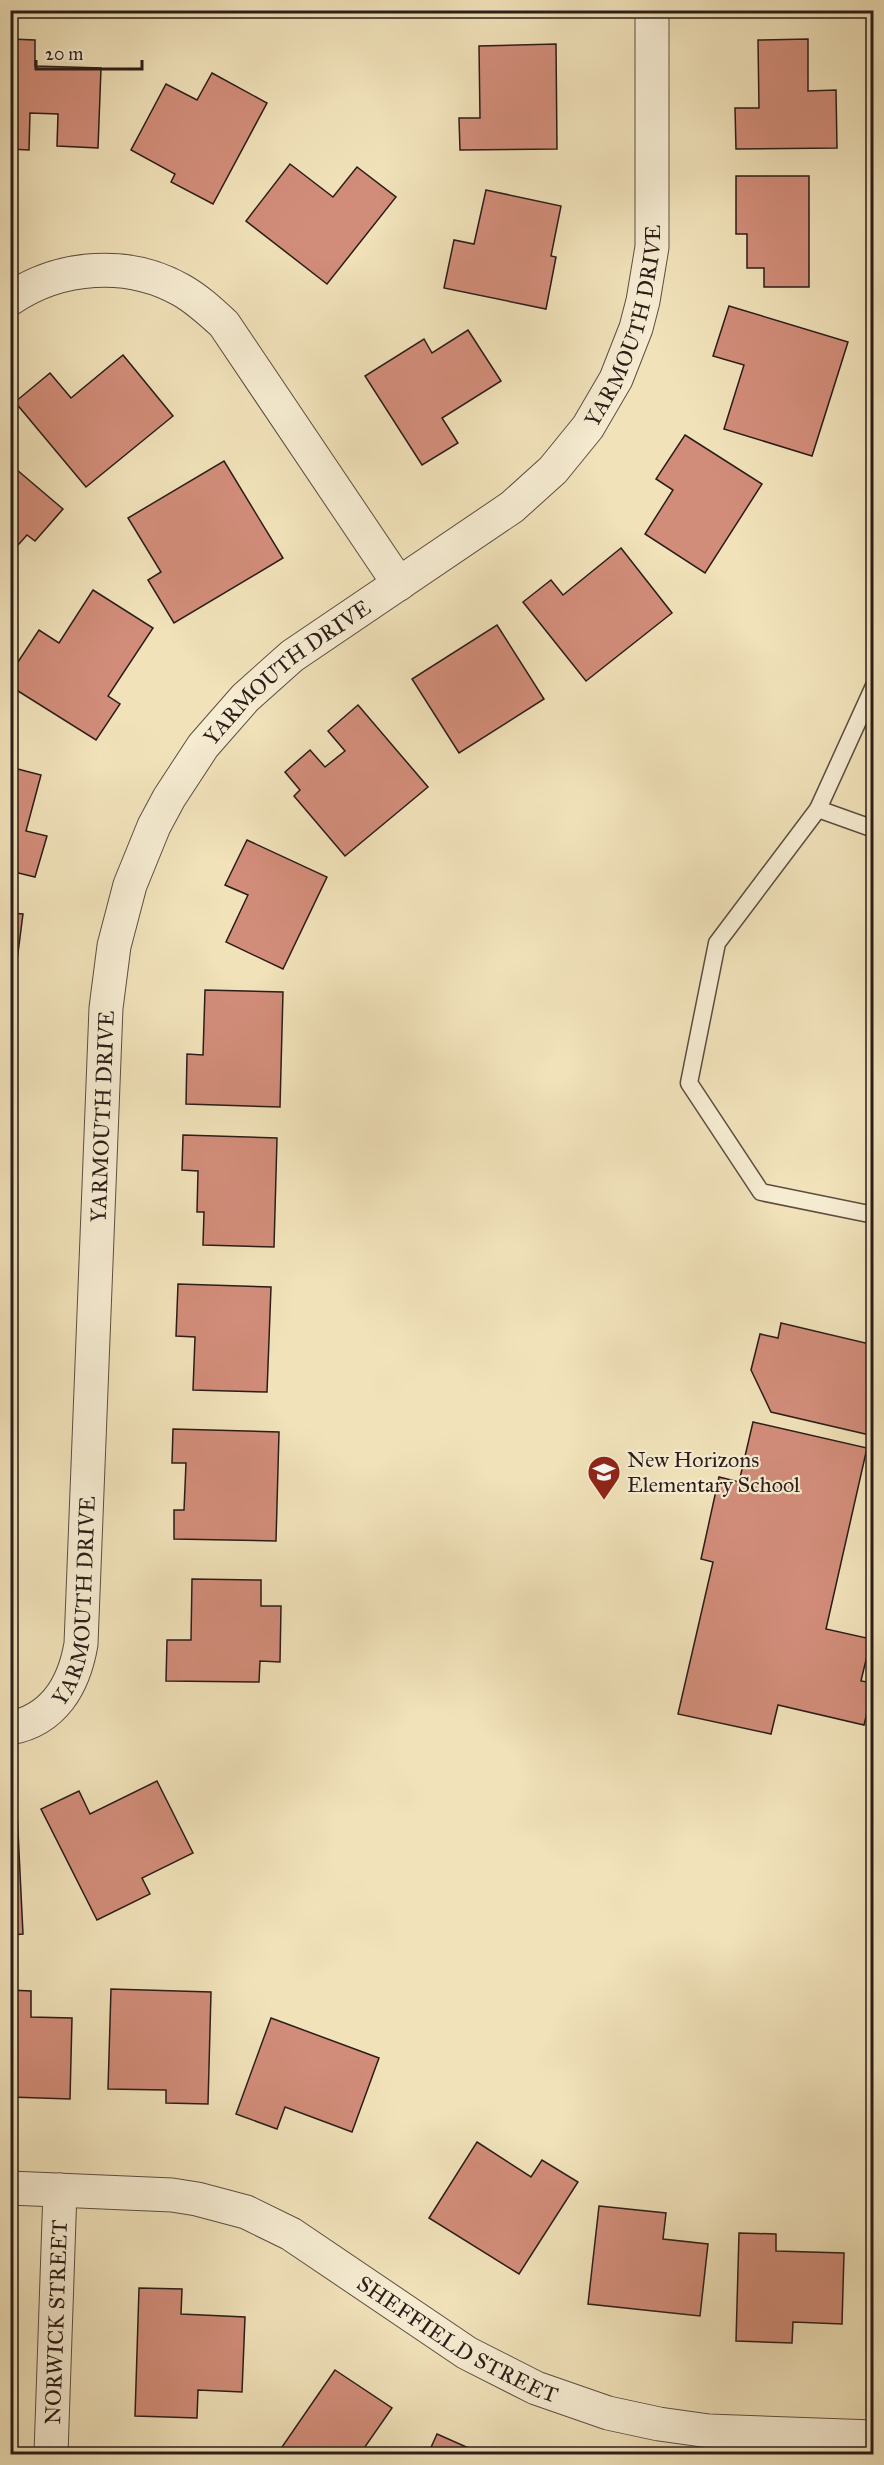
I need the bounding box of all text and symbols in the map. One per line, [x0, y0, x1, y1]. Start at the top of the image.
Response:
scale bar [36, 33, 142, 71]
text: 20 m [45, 43, 83, 65]
street label: YARMOUTH DRIVE [578, 224, 667, 431]
street label: YARMOUTH DRIVE [197, 593, 376, 750]
street label: YARMOUTH DRIVE [84, 1010, 119, 1223]
place label: New Horizons Elementary School [627, 1446, 800, 1498]
school or university icon: New Horizons Elementary School [586, 1454, 622, 1501]
street label: YARMOUTH DRIVE [46, 1495, 100, 1710]
street label: NORWICK STREET [39, 2219, 72, 2425]
street label: SHEFFIELD STREET [352, 2269, 562, 2408]

